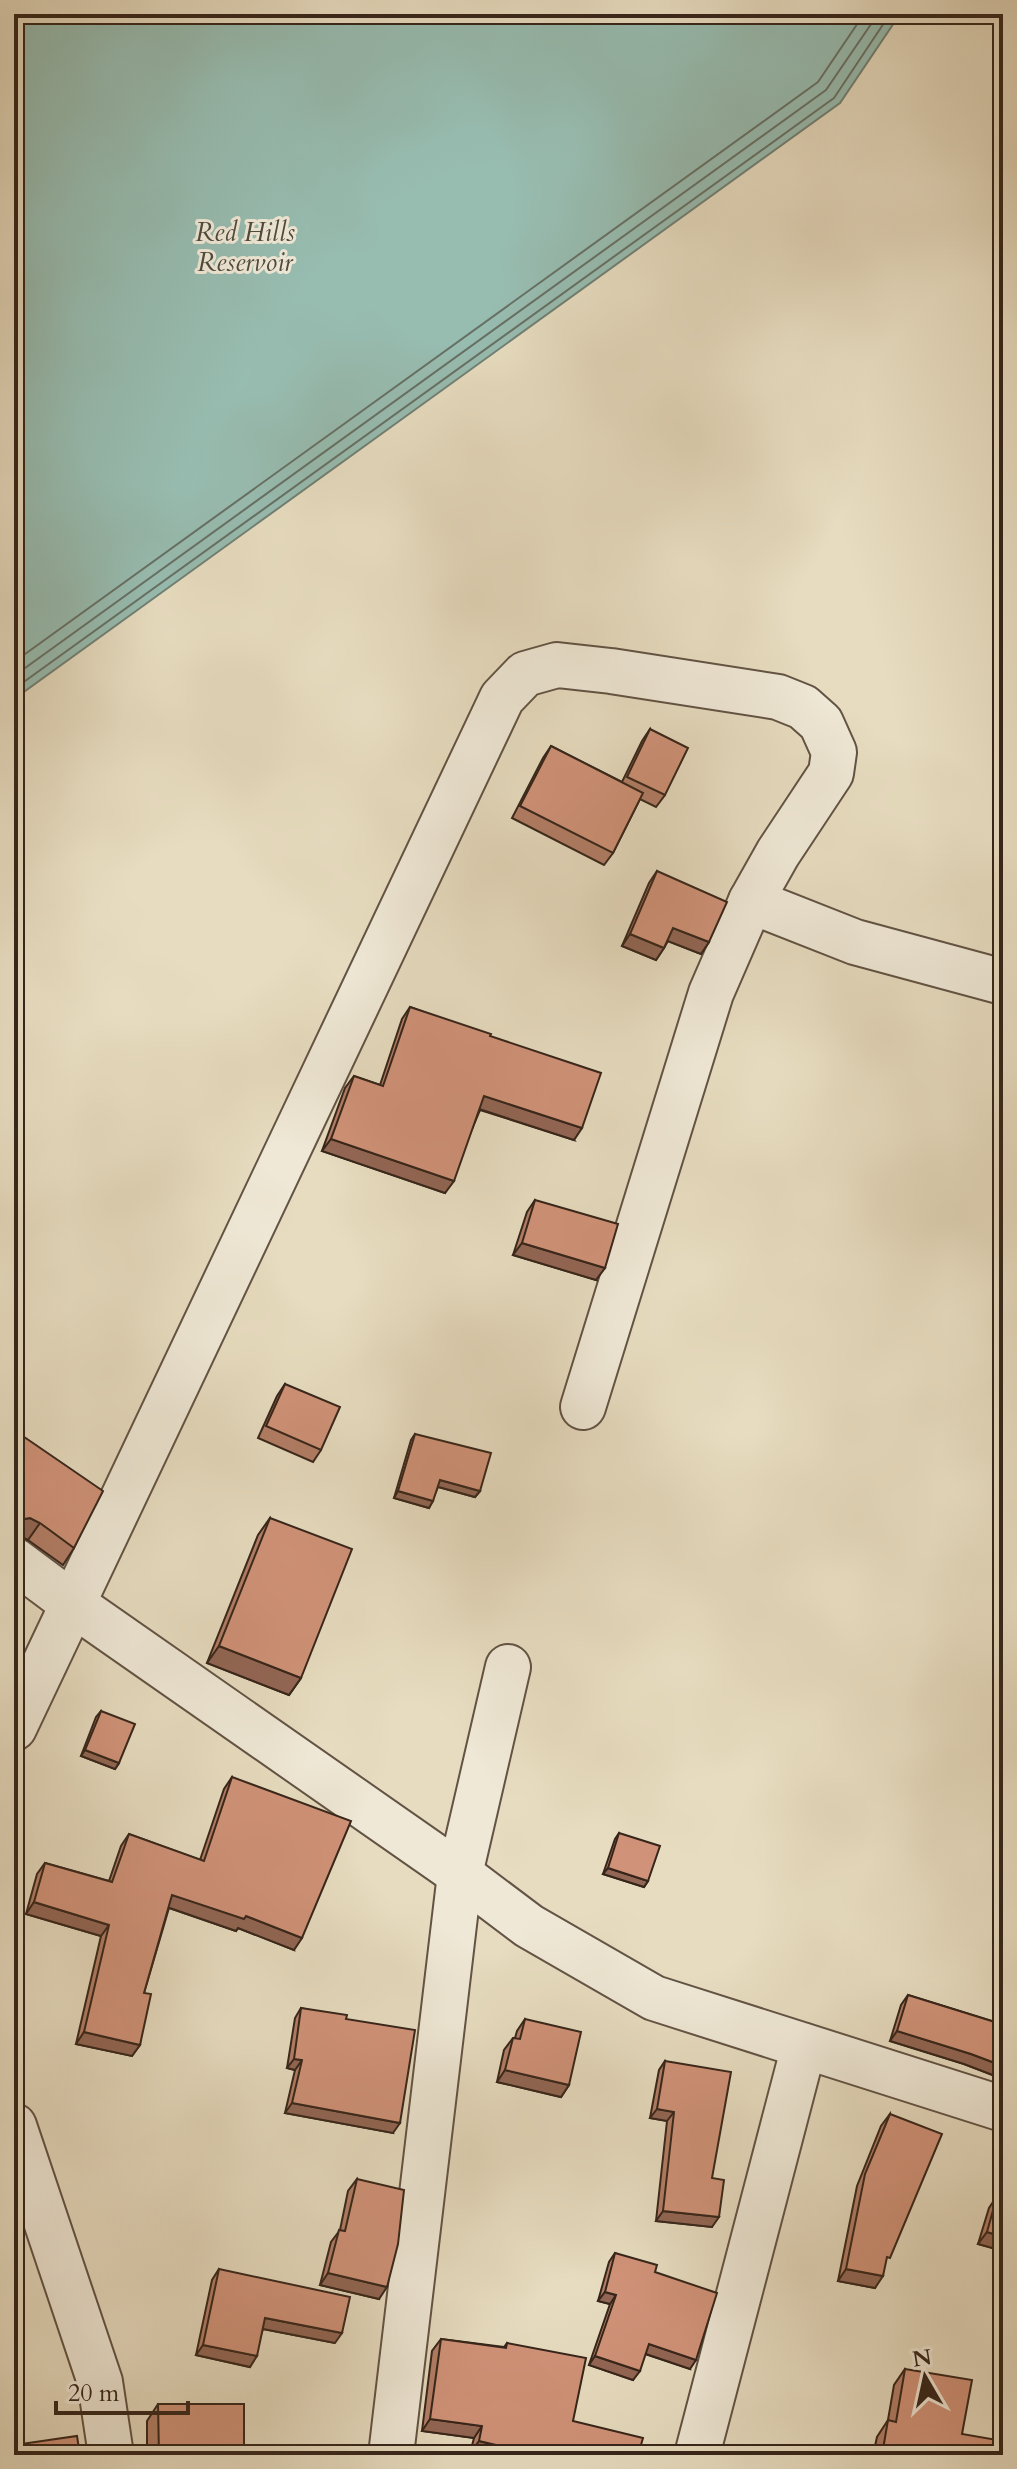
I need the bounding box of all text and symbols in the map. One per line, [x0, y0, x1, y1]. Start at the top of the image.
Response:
water label: Red Hills Reservoir [195, 215, 295, 280]
north arrow [885, 2337, 965, 2417]
text: N [910, 2342, 934, 2375]
scale bar [56, 2365, 188, 2415]
text: 20 m [68, 2377, 120, 2410]

